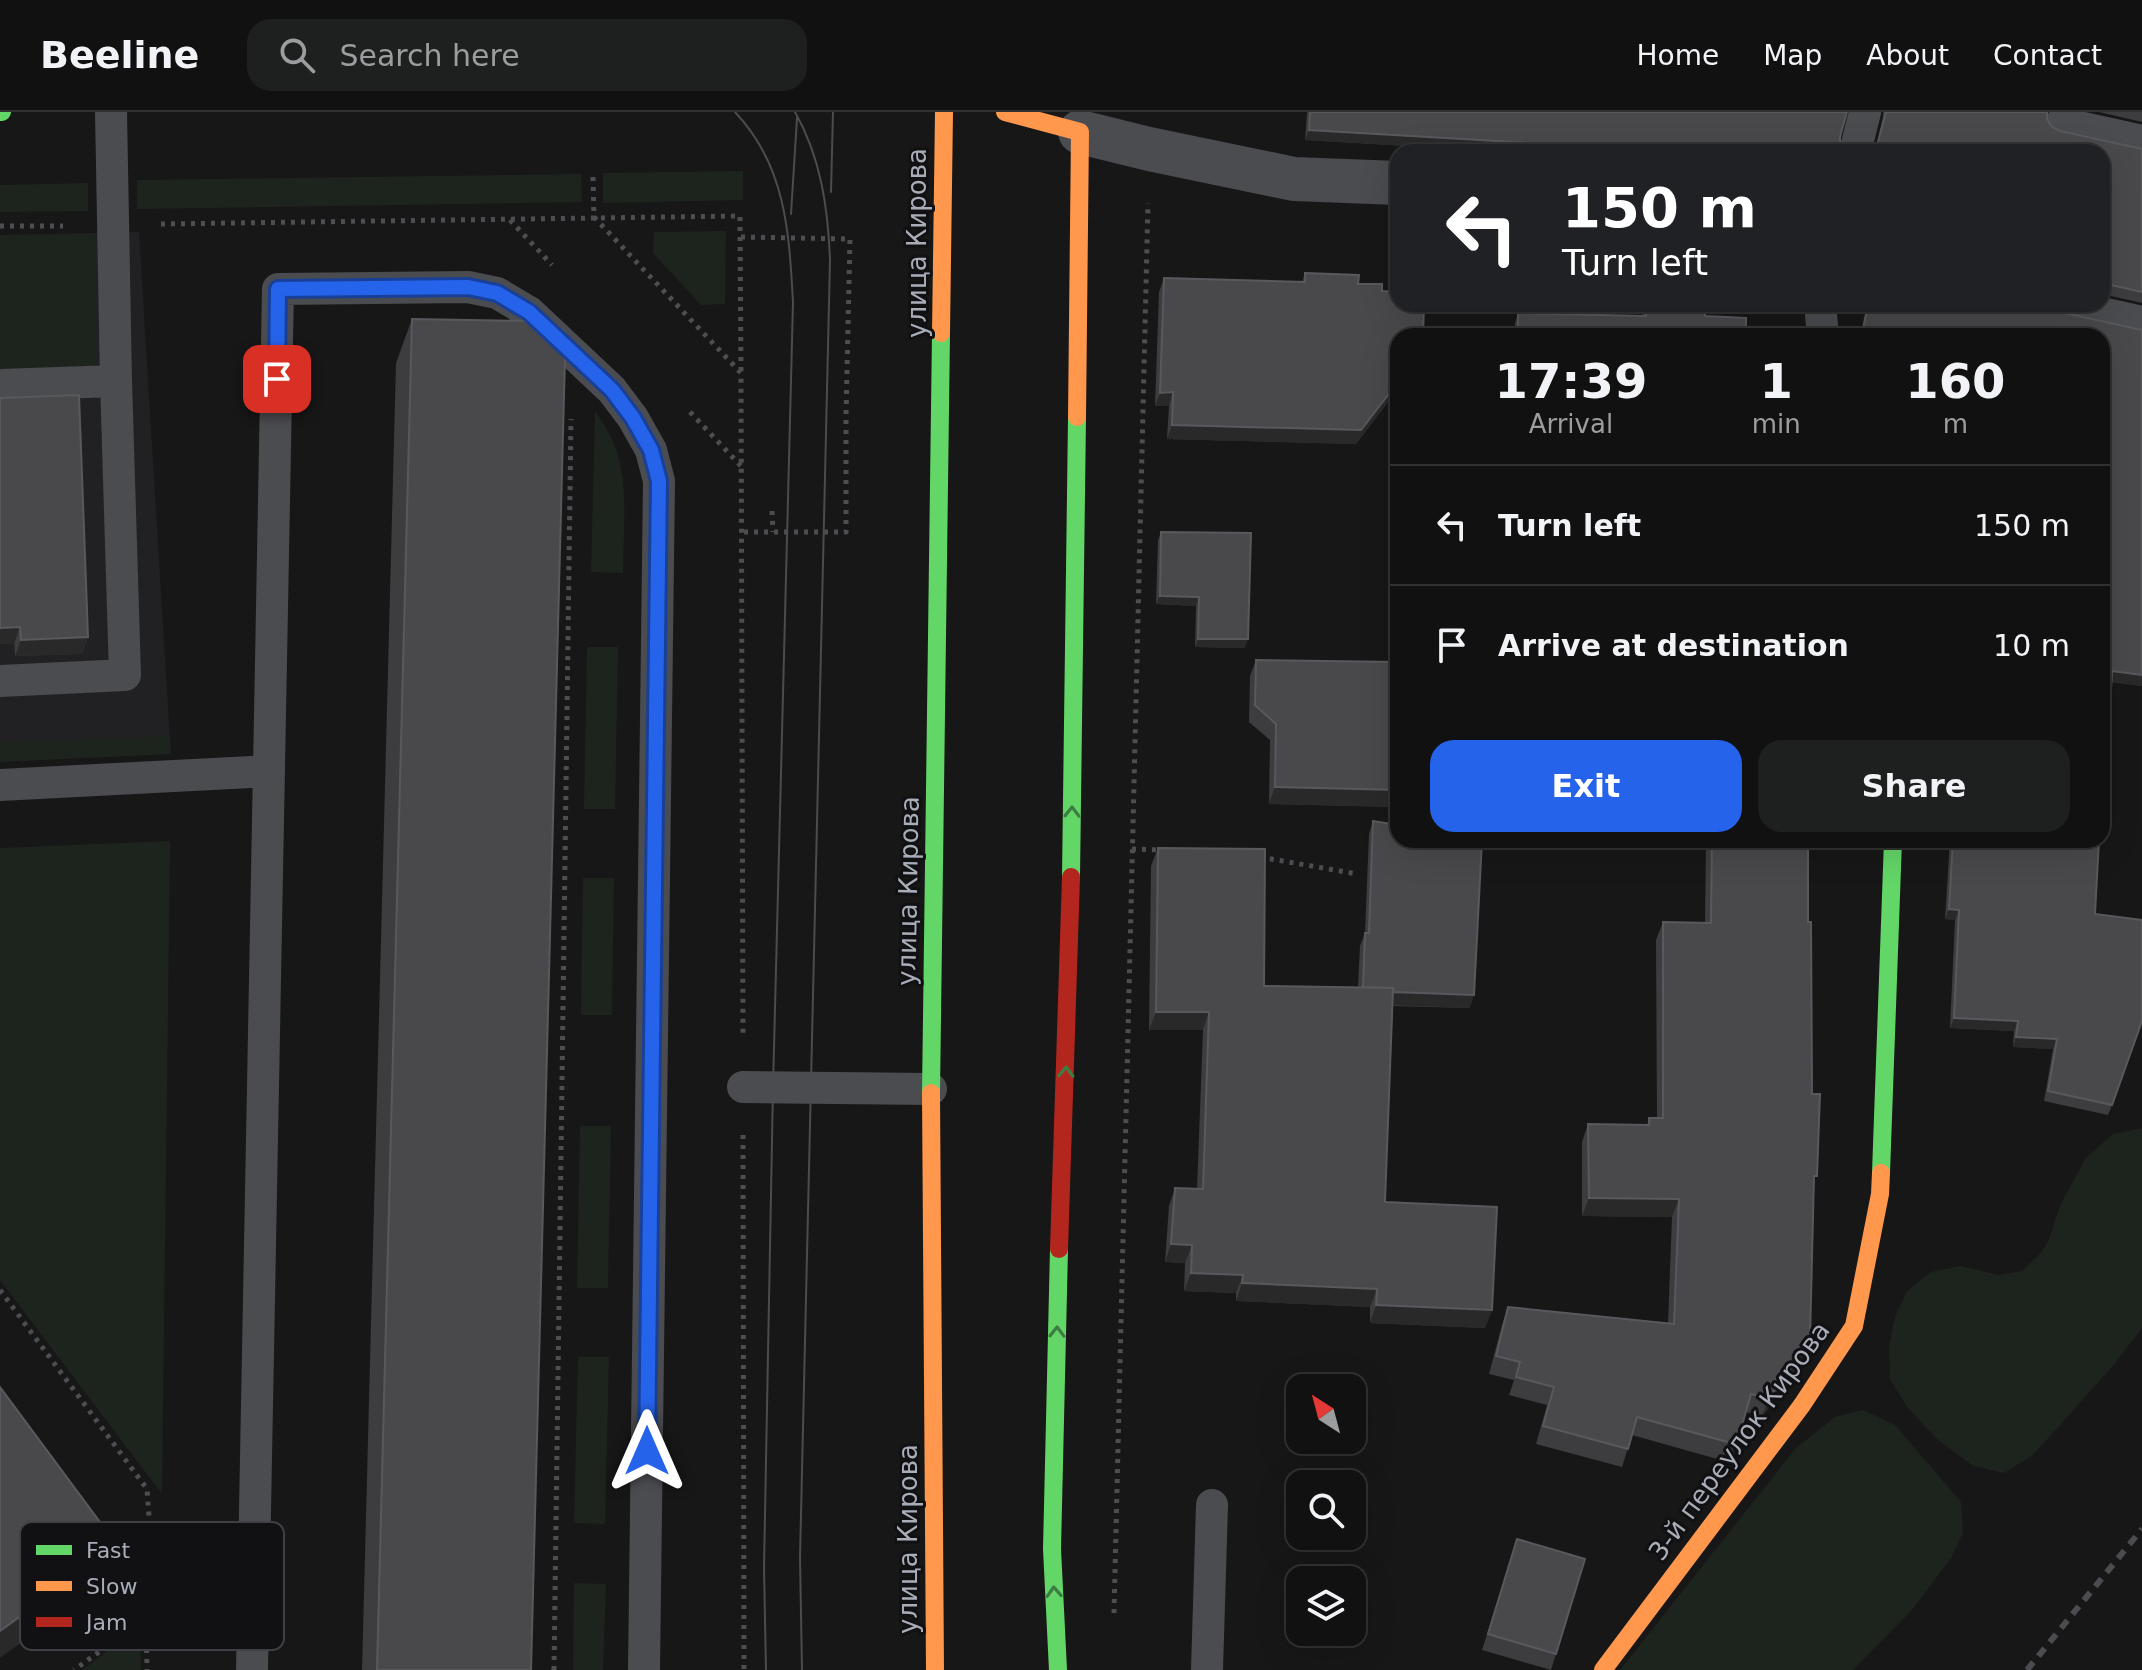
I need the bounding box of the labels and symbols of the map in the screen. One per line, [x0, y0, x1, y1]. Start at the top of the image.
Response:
street label: улица Кирова [902, 148, 932, 338]
pin [243, 345, 311, 413]
street label: улица Кирова [891, 796, 925, 986]
one-way arrow [1064, 805, 1081, 818]
one-way arrow [1057, 1065, 1074, 1078]
street label: 3-й переулок Кирова [1642, 1316, 1836, 1566]
one-way arrow [1049, 1325, 1066, 1338]
north arrow [1286, 1374, 1366, 1454]
position arrow [605, 1409, 689, 1493]
street label: улица Кирова [893, 1444, 923, 1634]
legend [20, 1522, 284, 1650]
text: Fast [86, 1538, 131, 1563]
text: Slow [86, 1574, 138, 1599]
one-way arrow [1046, 1585, 1063, 1598]
text: Jam [84, 1610, 127, 1635]

